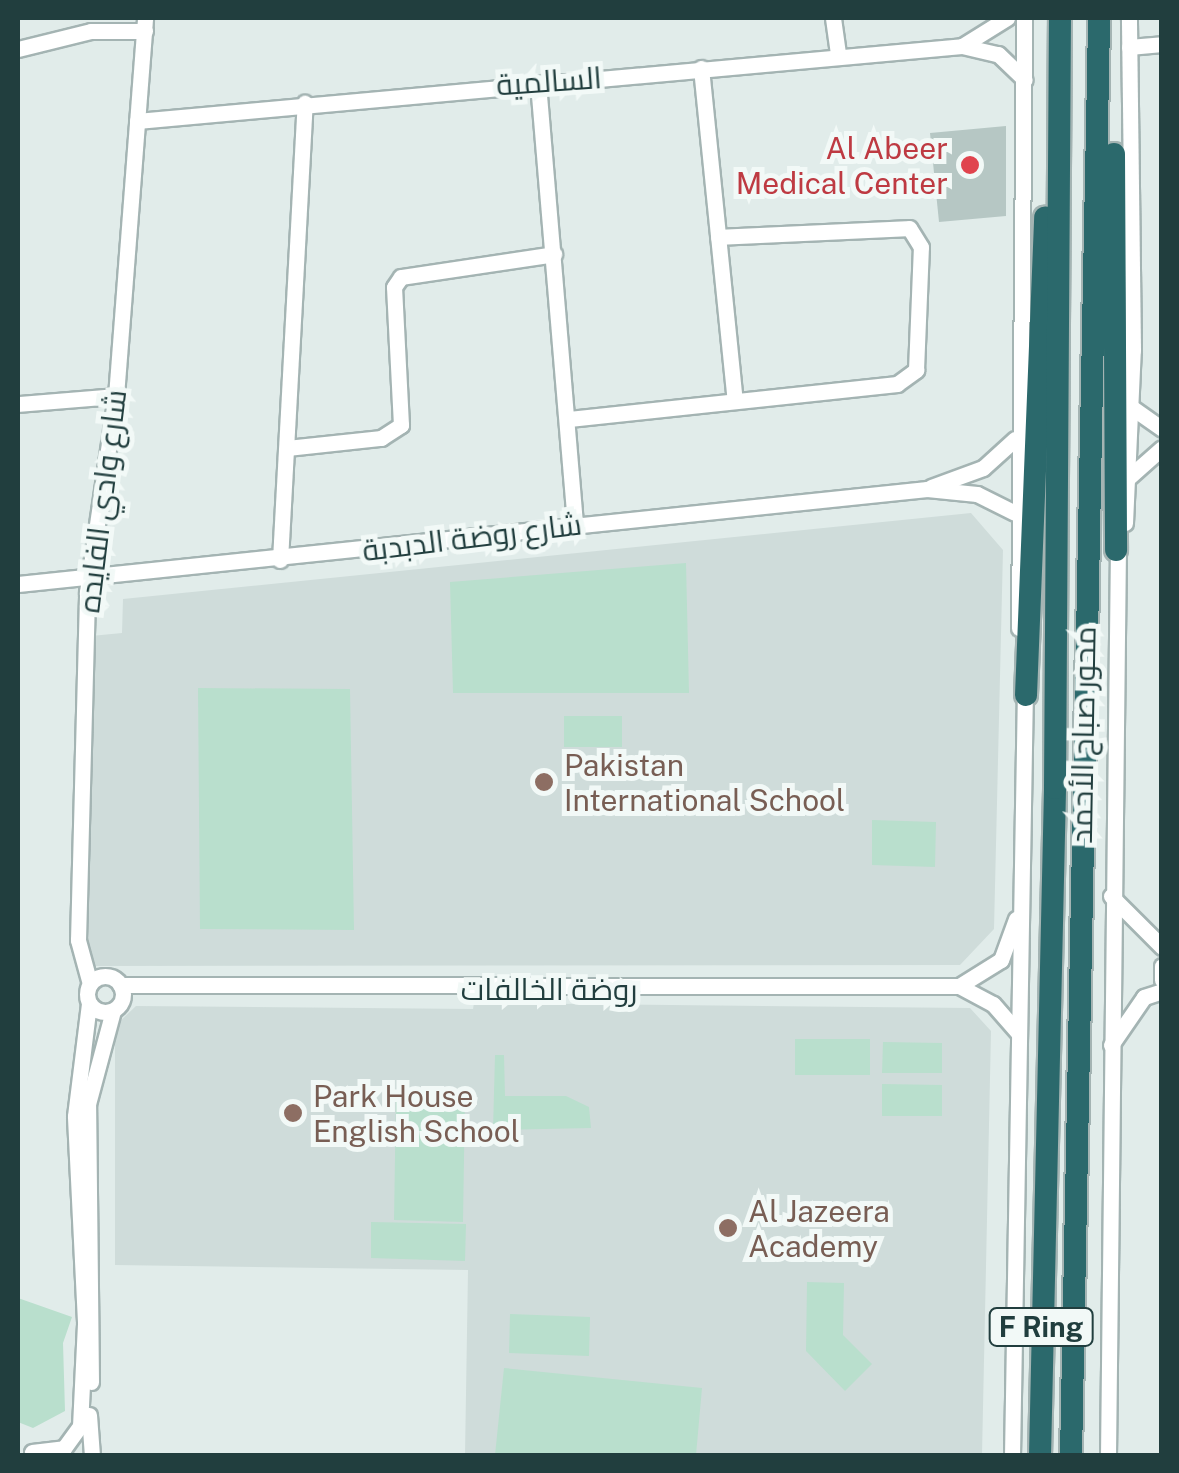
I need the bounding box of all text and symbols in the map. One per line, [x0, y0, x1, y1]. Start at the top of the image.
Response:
street label: السالمية [495, 59, 603, 103]
place label: Al Abeer Medical Center [736, 130, 948, 200]
marker: Al Abeer Medical Center [957, 152, 983, 178]
street label: شارع وادي الفايده [70, 387, 134, 615]
street label: شارع روضة الدبدبة [360, 506, 584, 568]
street label: محور صباح الأحمد [1063, 626, 1103, 844]
place label: Pakistan International School [564, 747, 845, 818]
marker: Pakistan International School [533, 771, 555, 793]
street label: روضة الخالفات [461, 971, 637, 1007]
place label: Park House English School [313, 1078, 520, 1148]
marker: Park House English School [282, 1102, 304, 1124]
place label: Al Jazeera Academy [748, 1193, 890, 1264]
marker: Al Jazeera Academy [717, 1217, 739, 1239]
road number: F Ring [988, 1304, 1094, 1350]

